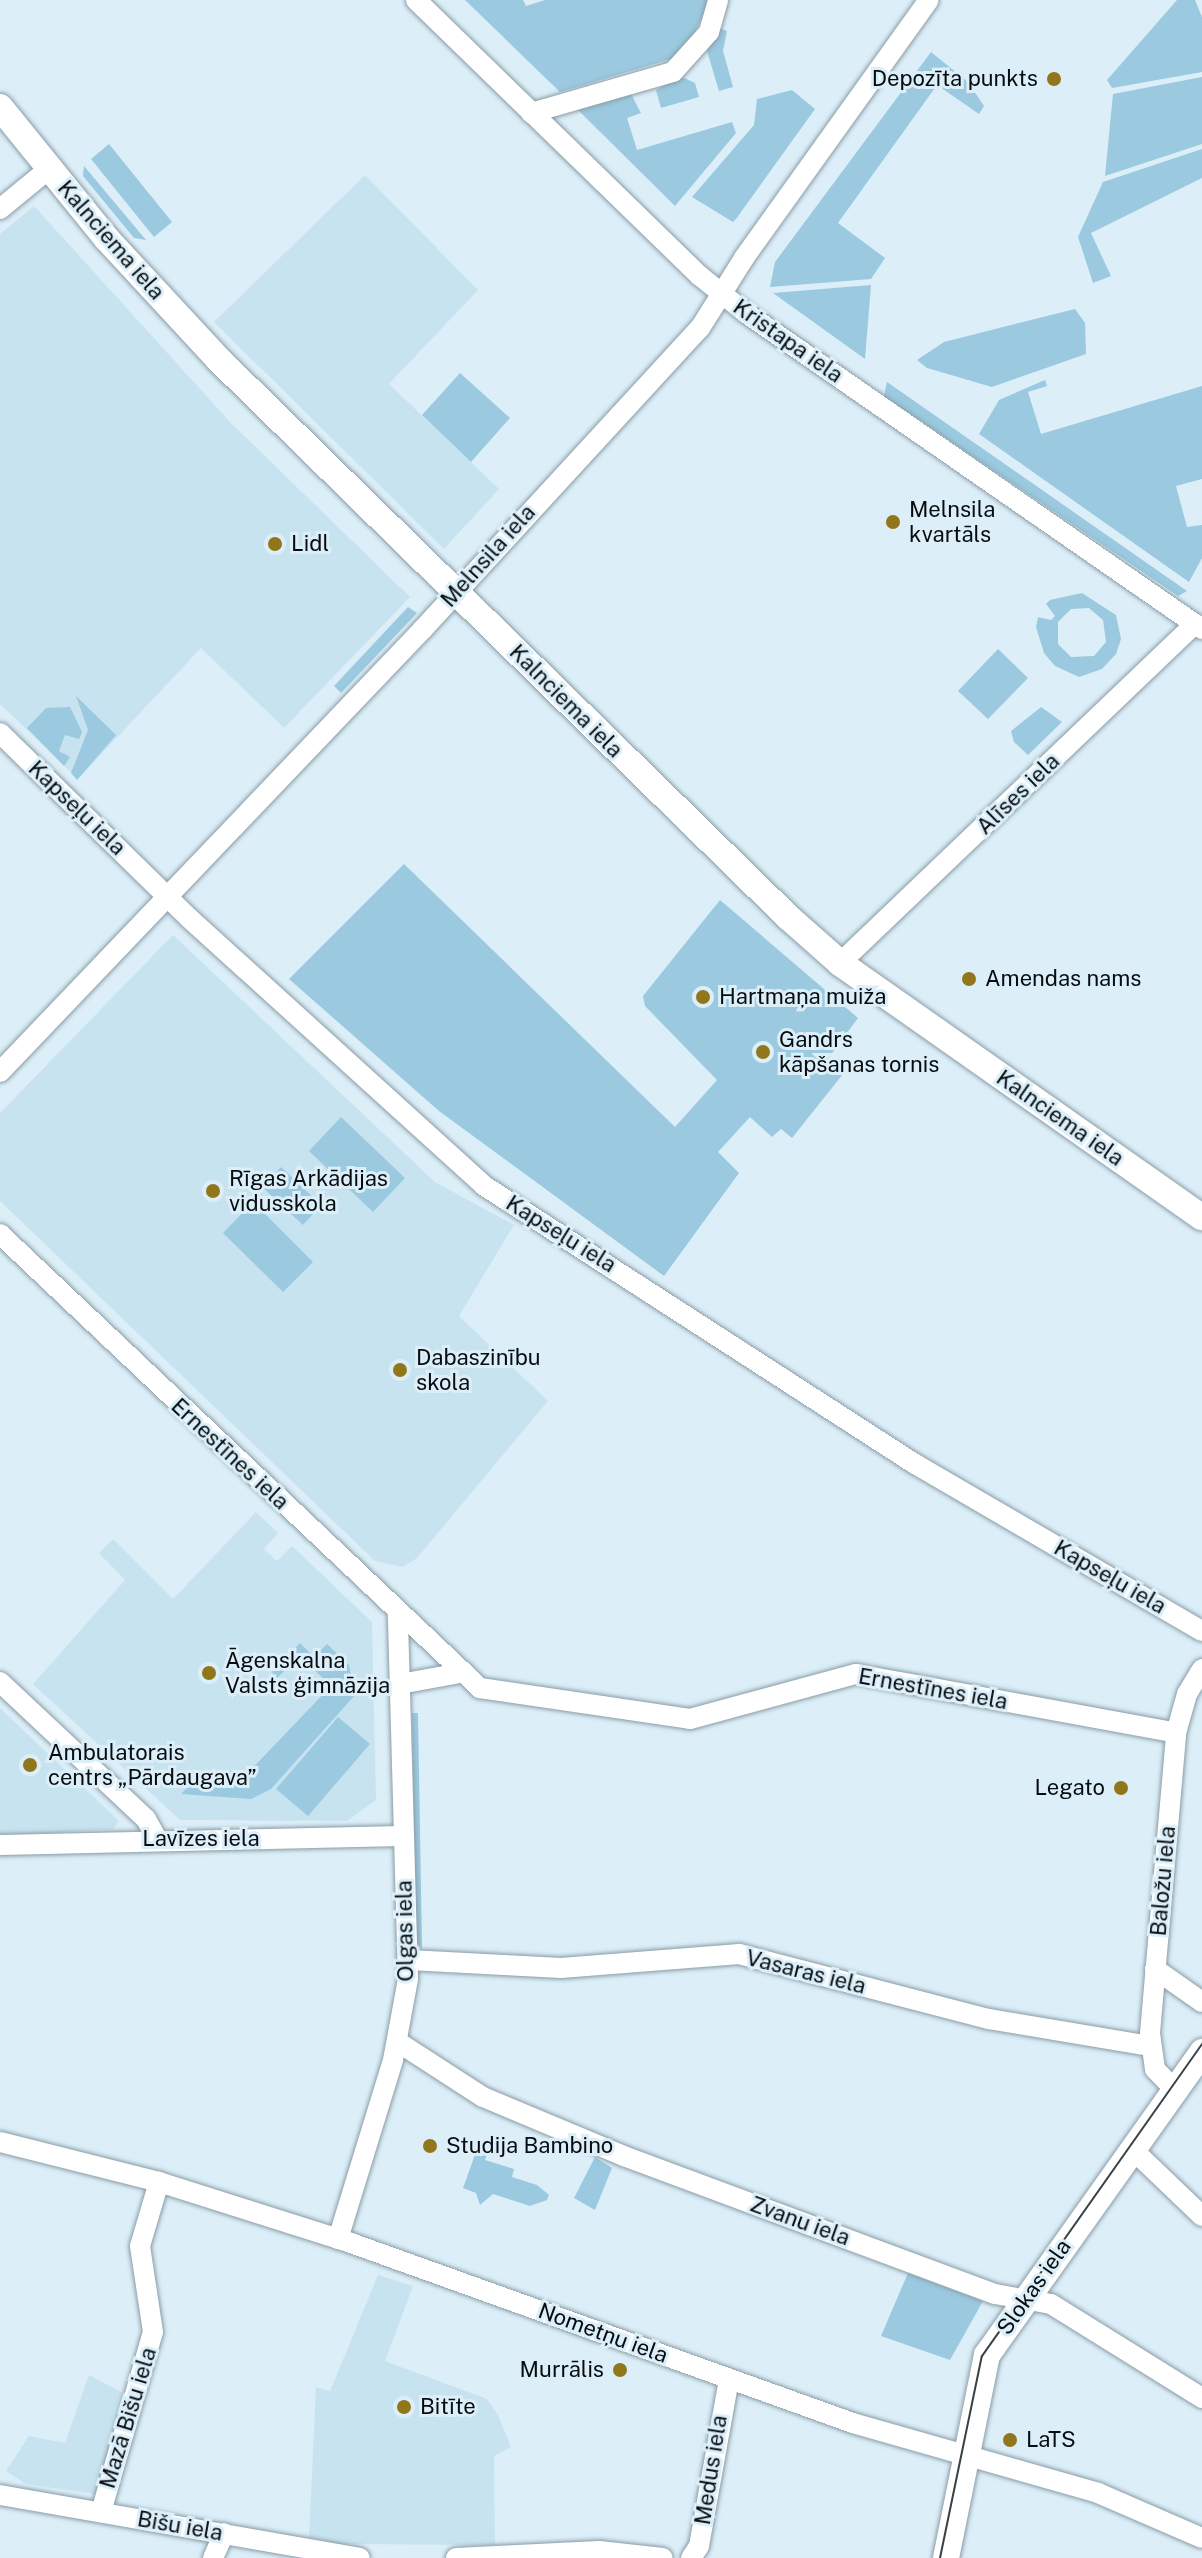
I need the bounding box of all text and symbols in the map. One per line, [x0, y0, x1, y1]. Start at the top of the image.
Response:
place label: Depozīta punkts [872, 66, 1038, 92]
marker: Depozīta punkts [1045, 70, 1063, 88]
street label: Kalnciema iela [52, 175, 170, 305]
street label: Kristapa iela [728, 294, 848, 388]
place label: Melnsila kvartāls [909, 496, 995, 548]
street label: Melnsila iela [435, 499, 541, 613]
marker: Melnsila kvartāls [884, 513, 902, 531]
place label: Lidl [291, 531, 329, 557]
marker: Lidl [266, 535, 284, 553]
street label: Kalnciema iela [504, 639, 628, 763]
street label: Alīses iela [971, 748, 1065, 840]
street label: Kapseļu iela [23, 755, 131, 861]
place label: Amendas nams [985, 966, 1141, 992]
marker: Amendas nams [960, 970, 978, 988]
place label: Hartmaņa muiža [719, 984, 886, 1010]
marker: Hartmaņa muiža [694, 988, 712, 1006]
place label: Gandrs kāpšanas tornis [779, 1026, 939, 1078]
marker: Gandrs kāpšanas tornis [754, 1043, 772, 1061]
street label: Kalnciema iela [991, 1064, 1129, 1172]
place label: Rīgas Arkādijas vidusskola [229, 1165, 388, 1216]
marker: Rīgas Arkādijas vidusskola [204, 1182, 222, 1200]
street label: Kapseļu iela [501, 1190, 621, 1278]
place label: Dabaszinību skola [416, 1344, 541, 1396]
marker: Dabaszinību skola [391, 1361, 409, 1379]
street label: Ernestīnes iela [166, 1393, 294, 1515]
street label: Kapseļu iela [1049, 1534, 1171, 1620]
place label: Āgenskalna Valsts ģimnāzija [225, 1647, 390, 1698]
street label: Ernestīnes iela [856, 1663, 1010, 1715]
marker: Āgenskalna Valsts ģimnāzija [200, 1664, 218, 1682]
place label: Ambulatorais centrs „Pārdaugava” [48, 1739, 256, 1790]
marker: Ambulatorais centrs „Pārdaugava” [19, 1754, 41, 1776]
place label: Legato [1035, 1775, 1105, 1801]
marker: Legato [1112, 1779, 1130, 1797]
street label: Baložu iela [1145, 1825, 1181, 1937]
street label: Lavīzes iela [142, 1826, 260, 1852]
street label: Olgas iela [391, 1880, 419, 1982]
street label: Vasaras iela [743, 1944, 869, 2000]
place label: Studija Bambino [446, 2133, 613, 2159]
marker: Studija Bambino [421, 2137, 439, 2155]
street label: Zvanu iela [747, 2191, 853, 2251]
street label: Slokas iela [991, 2234, 1077, 2340]
street label: Nometņu iela [535, 2297, 671, 2369]
street label: Mazā Bišu iela [94, 2344, 162, 2492]
place label: Murrālis [519, 2357, 604, 2383]
marker: Murrālis [611, 2361, 629, 2379]
place label: Bitīte [420, 2394, 476, 2420]
marker: Bitīte [395, 2398, 413, 2416]
street label: Medus iela [689, 2413, 733, 2527]
place label: LaTS [1026, 2427, 1076, 2453]
marker: LaTS [1001, 2431, 1019, 2449]
street label: Bišu iela [135, 2506, 225, 2546]

